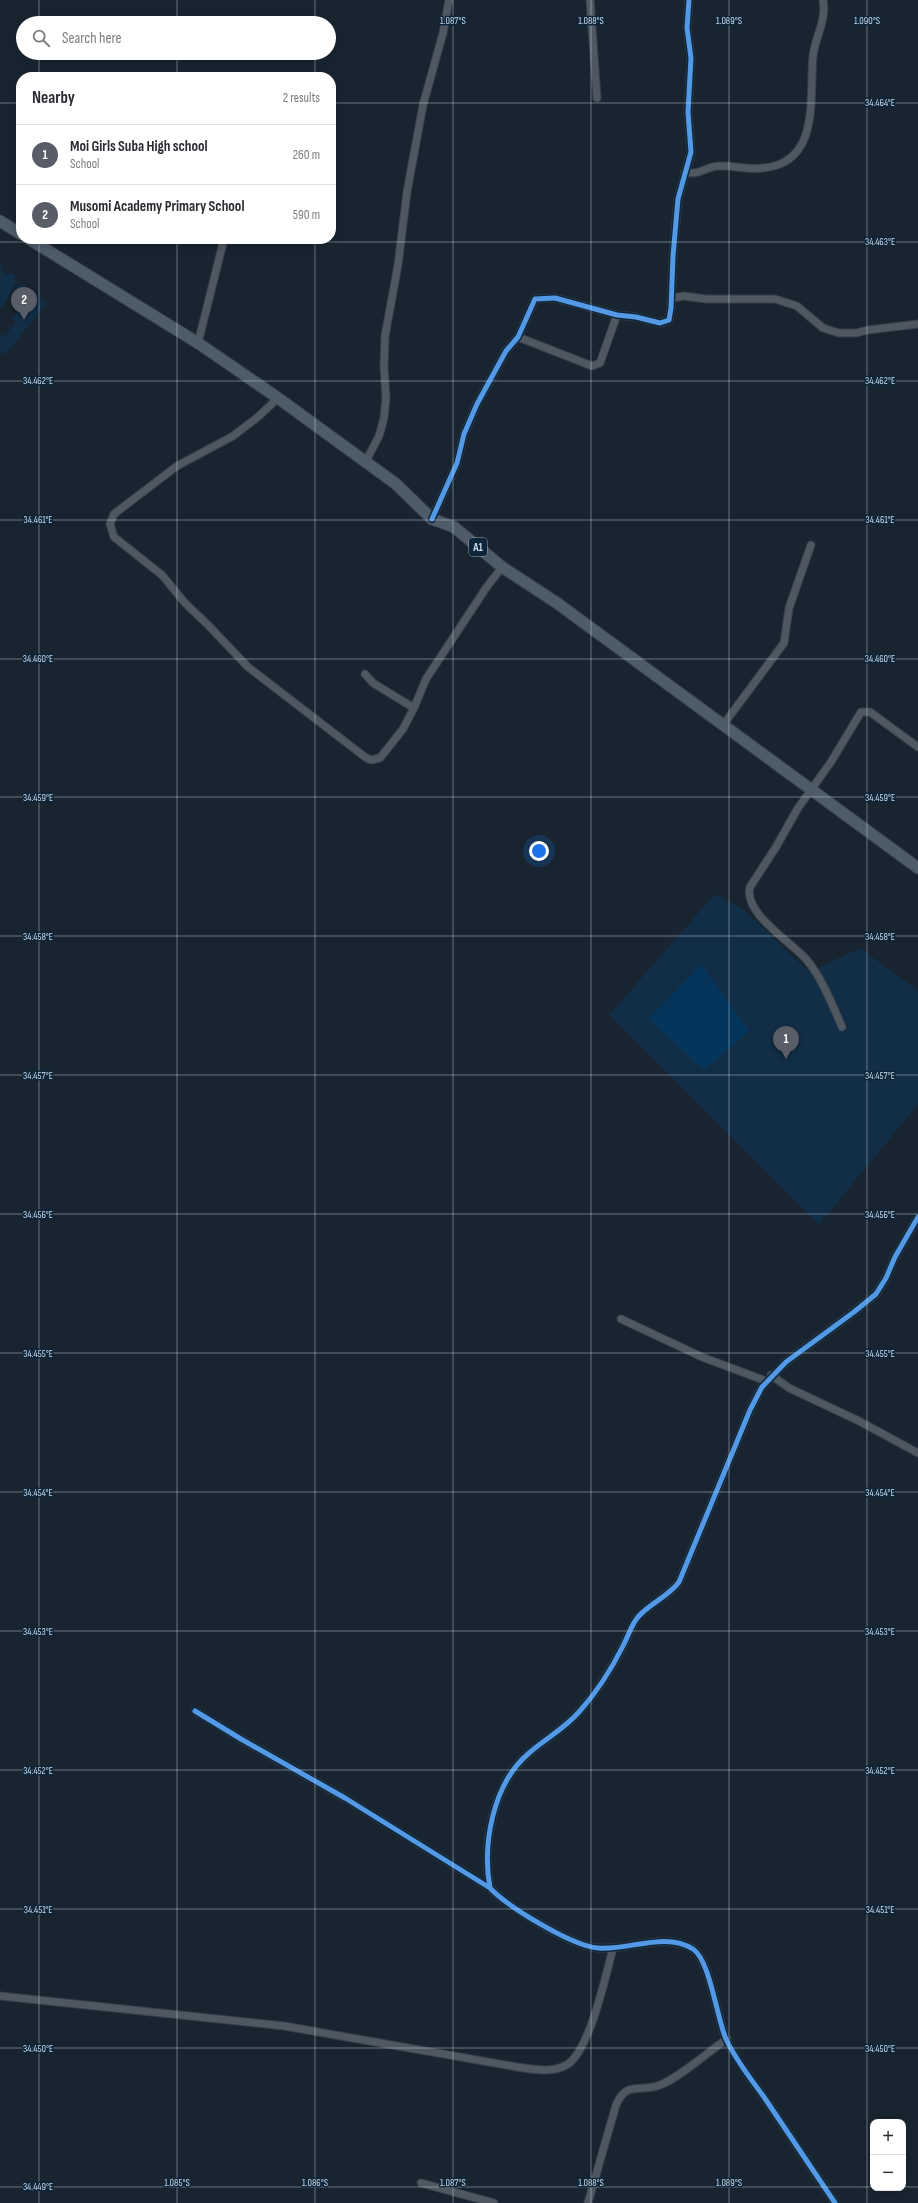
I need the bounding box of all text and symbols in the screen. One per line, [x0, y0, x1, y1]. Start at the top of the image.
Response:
text: 1.087°S [440, 15, 466, 27]
text: 1.088°S [578, 15, 604, 27]
text: 1.089°S [716, 15, 742, 27]
text: 1.090°S [854, 15, 880, 27]
search box [16, 16, 336, 60]
icon: search [30, 27, 52, 49]
text: Search here [62, 29, 122, 48]
text: Nearby [32, 88, 75, 108]
text: 2 results [283, 90, 320, 106]
text: 34.464°E [865, 97, 895, 109]
text: Moi Girls Suba High school [70, 137, 208, 156]
text: 1 [42, 147, 48, 163]
text: 260 m [293, 147, 320, 163]
text: School [70, 156, 100, 172]
text: Musomi Academy Primary School [70, 197, 244, 216]
text: 2 [42, 207, 48, 223]
text: 590 m [293, 207, 320, 223]
text: School [70, 216, 100, 232]
text: 34.463°E [865, 236, 895, 248]
pin: 2 [11, 287, 37, 320]
text: 34.462°E [23, 375, 53, 387]
text: 34.462°E [865, 375, 895, 387]
text: 34.461°E [24, 514, 52, 526]
text: 34.461°E [866, 514, 894, 526]
road number: A1 [469, 538, 487, 556]
text: 34.460°E [23, 653, 53, 665]
text: 34.460°E [865, 653, 895, 665]
text: 34.459°E [23, 792, 53, 804]
text: 34.459°E [865, 792, 895, 804]
your location [529, 841, 549, 861]
text: 34.458°E [23, 931, 53, 943]
text: 34.458°E [865, 931, 895, 943]
pin: 1 [773, 1026, 799, 1059]
text: 34.457°E [23, 1070, 53, 1082]
text: 34.457°E [865, 1070, 895, 1082]
text: 34.456°E [23, 1209, 53, 1221]
text: 34.456°E [865, 1209, 895, 1221]
text: 34.455°E [23, 1348, 53, 1360]
text: 34.455°E [865, 1348, 895, 1360]
text: 34.454°E [23, 1487, 53, 1499]
text: 34.454°E [865, 1487, 895, 1499]
text: 34.453°E [23, 1626, 53, 1638]
text: 34.453°E [865, 1626, 895, 1638]
text: 34.452°E [23, 1765, 53, 1777]
text: 34.452°E [865, 1765, 895, 1777]
text: 34.451°E [24, 1904, 52, 1916]
text: 34.451°E [866, 1904, 894, 1916]
text: 34.450°E [23, 2043, 53, 2055]
text: 34.450°E [865, 2043, 895, 2055]
map controls [870, 2119, 906, 2191]
button: + [870, 2119, 906, 2155]
button: − [870, 2155, 906, 2191]
text: 1.085°S [164, 2177, 190, 2189]
text: 1.086°S [302, 2177, 328, 2189]
text: 1.087°S [440, 2177, 466, 2189]
text: 1.088°S [578, 2177, 604, 2189]
text: 1.089°S [716, 2177, 742, 2189]
text: 34.449°E [23, 2181, 53, 2193]

